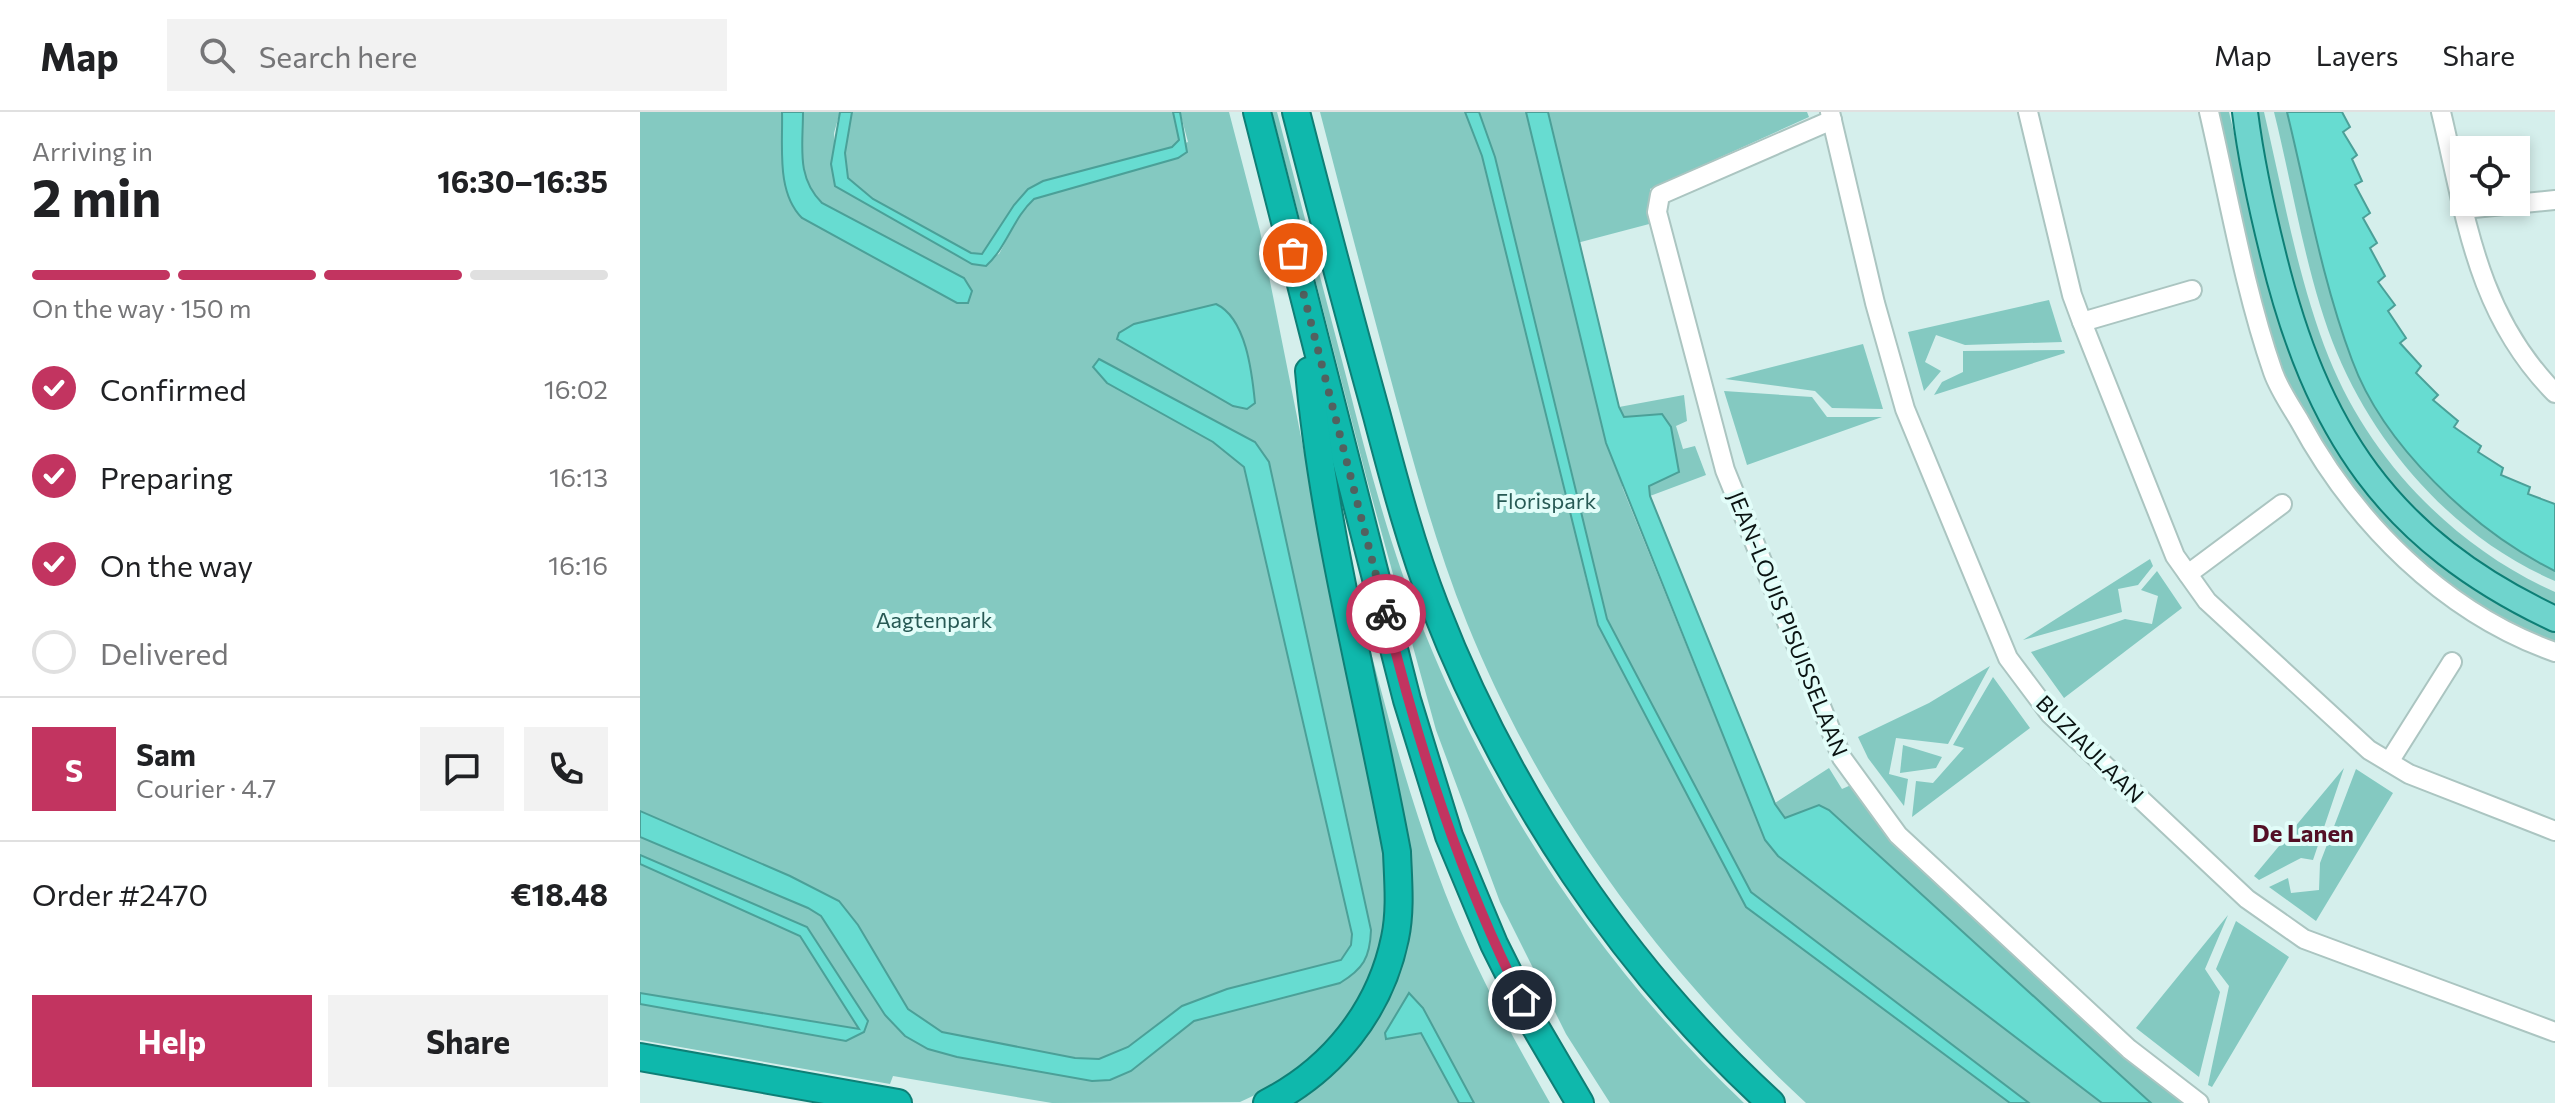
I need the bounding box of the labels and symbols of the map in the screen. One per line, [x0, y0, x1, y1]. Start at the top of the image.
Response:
pin [1259, 219, 1327, 287]
park label: Florispark [1495, 487, 1597, 514]
street label: JEAN-LOUIS PISUISSELAAN [1723, 487, 1854, 760]
courier [1346, 574, 1426, 654]
park label: Aagtenpark [876, 606, 992, 633]
street label: BUZIAULAAN [2031, 689, 2150, 808]
district label: De Lanen [2252, 818, 2354, 847]
pin [1488, 966, 1556, 1034]

